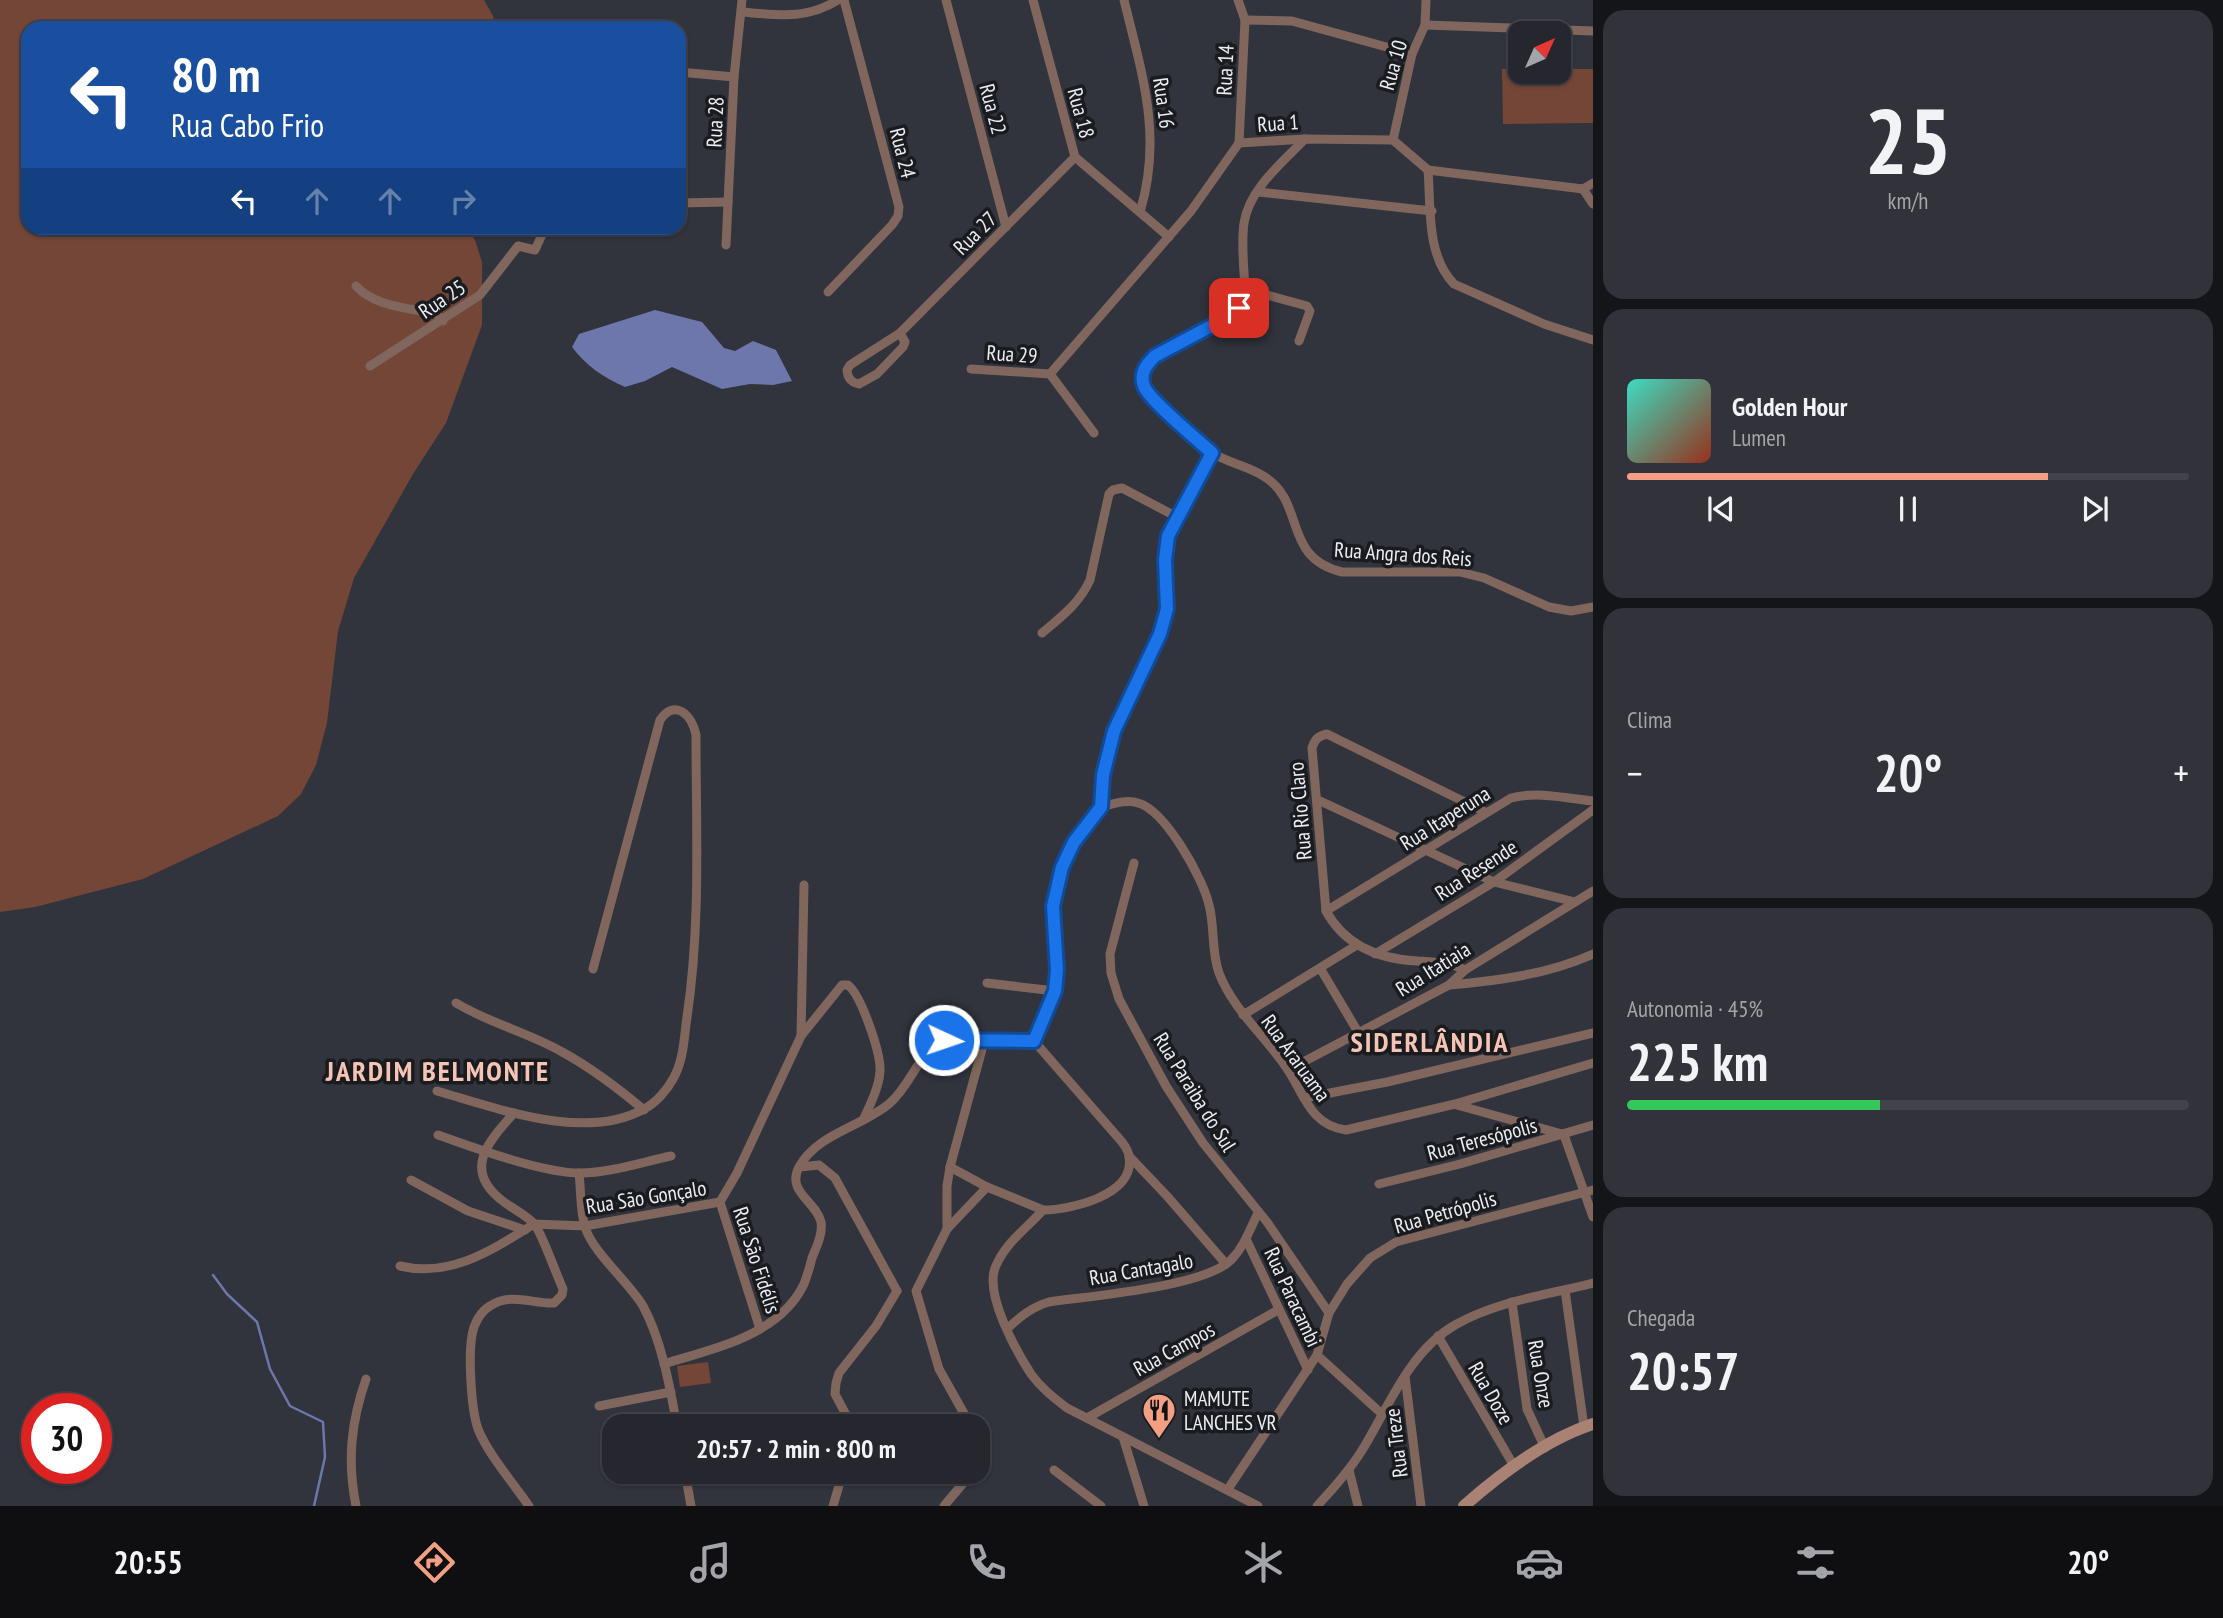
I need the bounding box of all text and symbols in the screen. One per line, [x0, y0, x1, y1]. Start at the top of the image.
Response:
north arrow [1508, 21, 1572, 84]
map controls [1508, 21, 1571, 84]
street label: Rua 10 [1373, 37, 1413, 93]
text: 80 m [171, 42, 260, 106]
street label: Rua 14 [1210, 43, 1240, 96]
icon: left [56, 49, 147, 140]
street label: Rua 16 [1147, 76, 1181, 130]
street label: Rua 22 [973, 81, 1013, 137]
text: 25 [1865, 81, 1952, 199]
street label: Rua 18 [1061, 85, 1101, 141]
street label: Rua 28 [700, 96, 730, 148]
text: Rua Cabo Frio [171, 104, 324, 146]
street label: Rua 1 [1256, 108, 1300, 138]
street label: Rua 24 [884, 125, 922, 182]
icon: left [225, 182, 263, 220]
icon: ahead [298, 182, 336, 220]
icon: ahead [371, 182, 409, 220]
icon: right [444, 182, 482, 220]
text: km/h [1888, 186, 1928, 215]
street label: Rua 27 [947, 205, 1003, 261]
street label: Rua 25 [413, 274, 471, 324]
pin [1209, 278, 1269, 338]
icon: arrive [1220, 289, 1258, 327]
street label: Rua 29 [986, 339, 1038, 369]
text: Golden Hour [1732, 390, 1847, 423]
text: Lumen [1732, 423, 1786, 452]
icon: previous [1702, 490, 1740, 528]
icon: pause [1889, 490, 1927, 528]
icon: next [2076, 490, 2114, 528]
street label: Rua Angra dos Reis [1333, 536, 1473, 572]
text: Clima [1627, 705, 1672, 734]
text: 20° [1874, 739, 1942, 806]
text: − [1627, 748, 1643, 797]
text: + [2173, 748, 2189, 797]
street label: Rua Rio Claro [1282, 761, 1318, 861]
street label: Rua Itaperuna [1395, 780, 1495, 856]
street label: Rua Resende [1430, 833, 1522, 907]
street label: Rua Itatiaia [1391, 936, 1475, 1002]
text: Autonomia · 45% [1627, 994, 1763, 1023]
position arrow [907, 1003, 981, 1077]
street label: Rua Araruama [1255, 1009, 1337, 1107]
district label: SIDERLÂNDIA [1350, 1023, 1510, 1060]
street label: Rua Paraiba do Sul [1148, 1027, 1242, 1157]
text: 225 km [1627, 1028, 1768, 1095]
district label: JARDIM BELMONTE [325, 1052, 550, 1089]
street label: Rua Teresópolis [1424, 1111, 1540, 1167]
street label: Rua São Gonçalo [584, 1174, 708, 1220]
street label: Rua Petrópolis [1391, 1185, 1499, 1239]
street label: Rua São Fidélis [727, 1203, 787, 1317]
street label: Rua Paracambi [1258, 1243, 1328, 1351]
street label: Rua Cantagalo [1087, 1247, 1195, 1291]
text: Chegada [1627, 1303, 1695, 1332]
street label: Rua Campos [1129, 1316, 1219, 1382]
text: 20:57 [1627, 1337, 1739, 1404]
street label: Rua Onze [1522, 1338, 1560, 1410]
street label: Rua Doze [1462, 1357, 1520, 1429]
place label: MAMUTE LANCHES VR [1184, 1385, 1277, 1436]
restaurant icon: MAMUTE LANCHES VR [1140, 1391, 1178, 1440]
speed limit sign: 30 [21, 1393, 112, 1484]
street label: Rua Treze [1378, 1407, 1414, 1479]
text: 20:57 · 2 min · 800 m [696, 1432, 896, 1465]
icon: directions [410, 1538, 459, 1587]
icon: music [686, 1538, 735, 1587]
icon: phone [962, 1538, 1011, 1587]
icon: climate [1239, 1538, 1288, 1587]
icon: car [1515, 1538, 1564, 1587]
icon: filters [1791, 1538, 1840, 1587]
text: 20:55 [114, 1541, 183, 1583]
text: 20° [2067, 1541, 2109, 1583]

